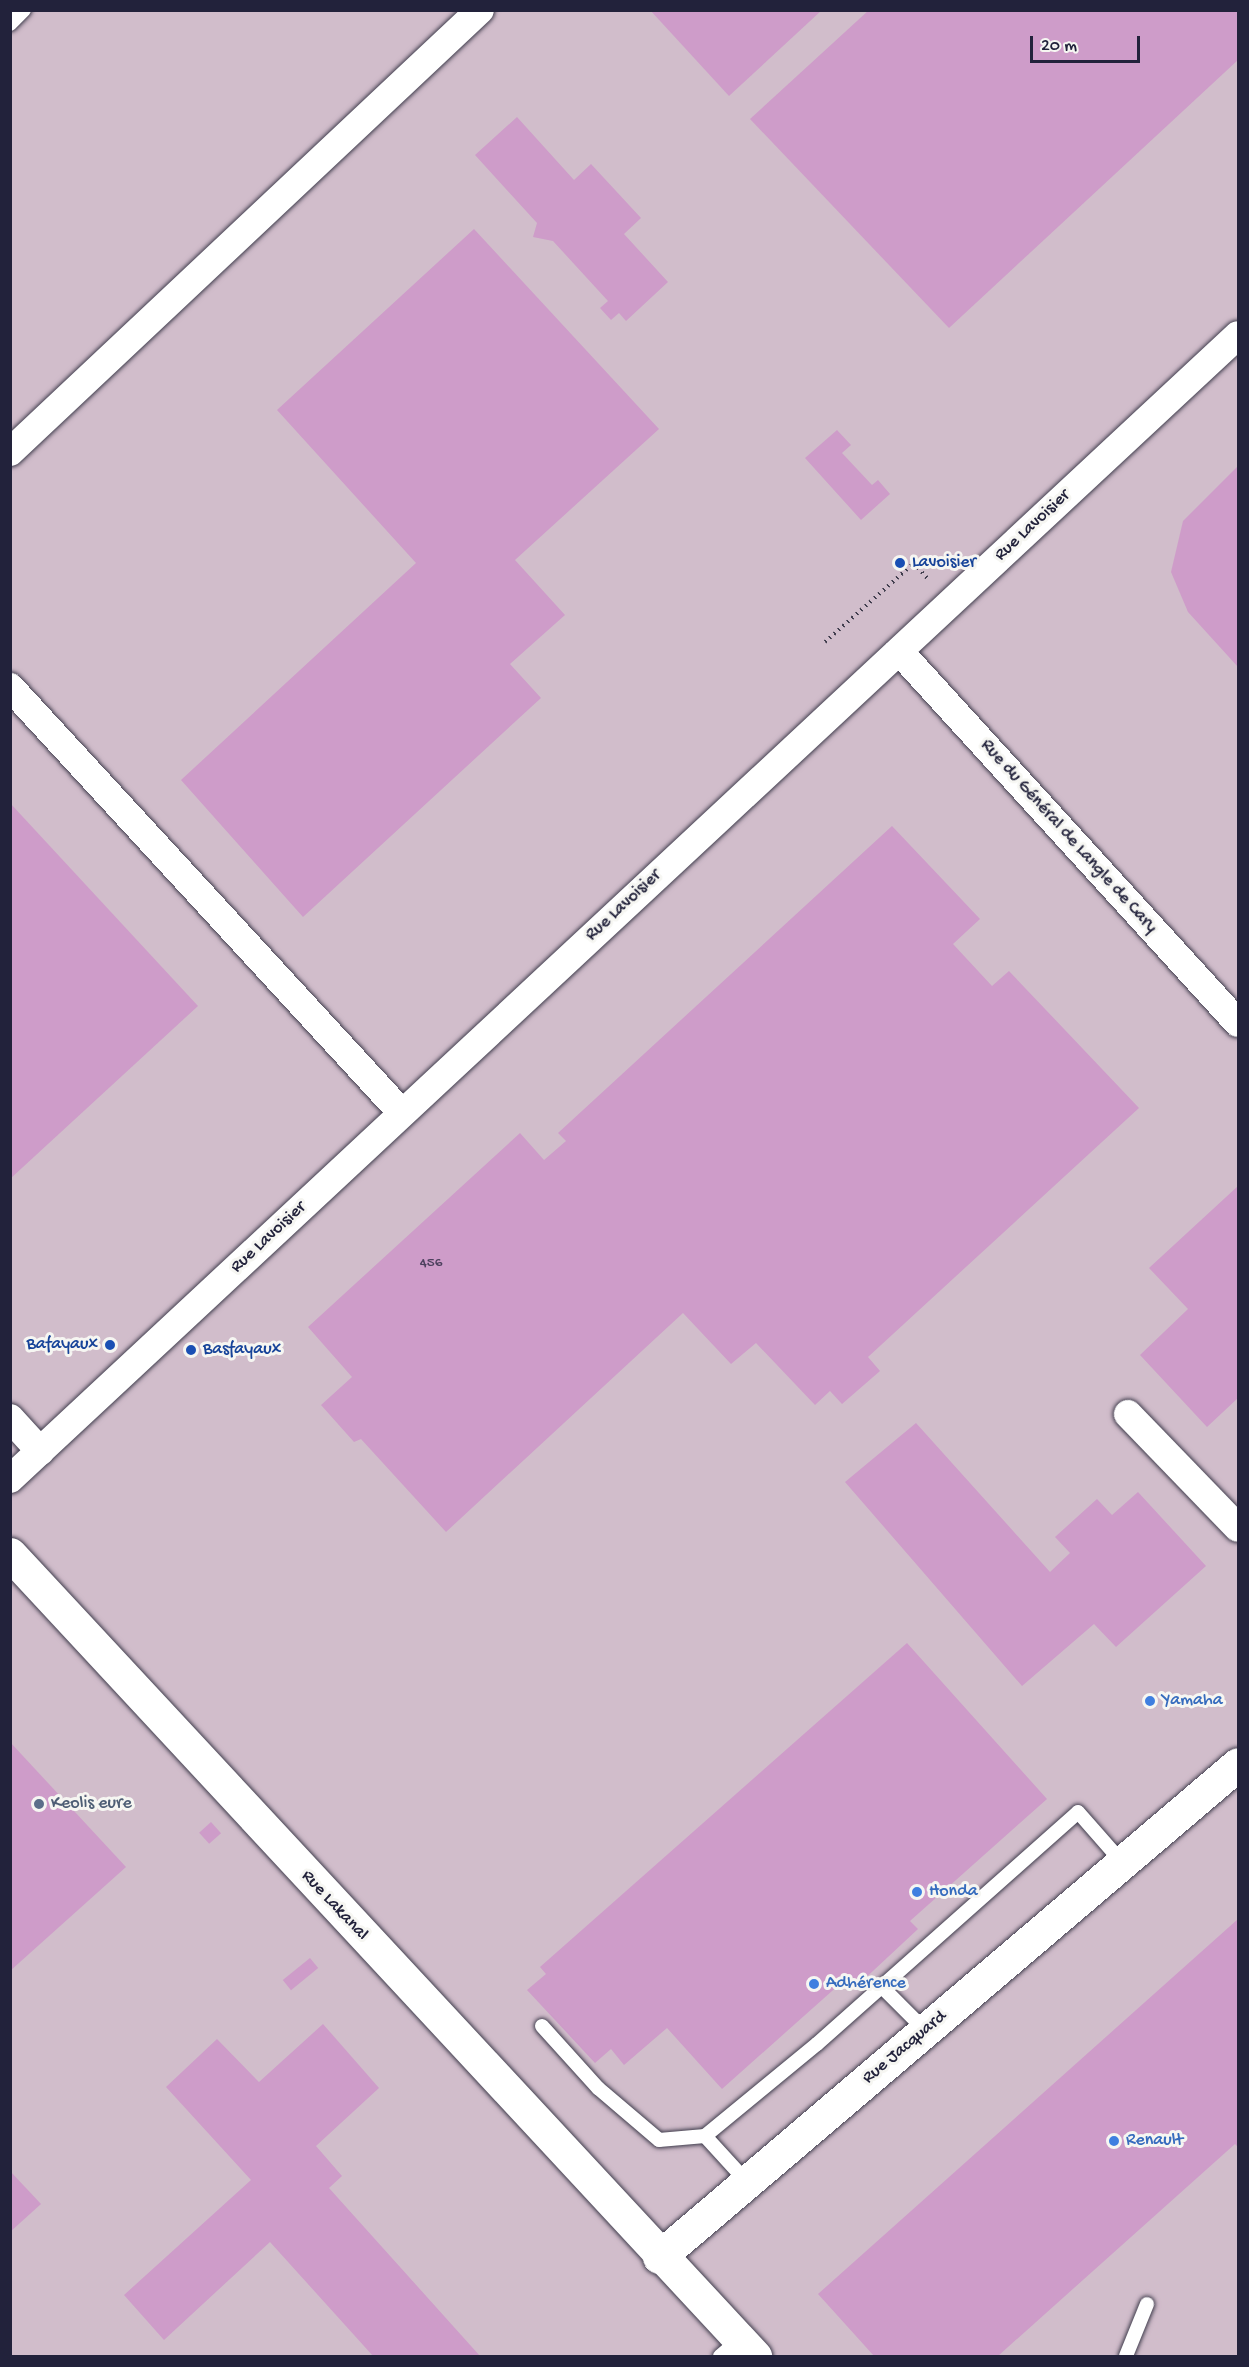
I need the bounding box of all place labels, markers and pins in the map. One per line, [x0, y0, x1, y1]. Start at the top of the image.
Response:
place label: Lavoisier [912, 552, 976, 574]
marker: Lavoisier [893, 556, 907, 570]
place label: Bafayaux [27, 1334, 98, 1356]
marker: Bafayaux [103, 1338, 117, 1352]
place label: Basfayaux [203, 1339, 281, 1361]
marker: Basfayaux [184, 1343, 198, 1357]
place label: Yamaha [1162, 1690, 1223, 1712]
marker: Yamaha [1143, 1694, 1157, 1708]
place label: Keolis eure [51, 1793, 132, 1815]
marker: Keolis eure [32, 1797, 46, 1811]
place label: Honda [929, 1881, 978, 1903]
marker: Honda [910, 1885, 924, 1899]
place label: Adhérence [826, 1973, 906, 1995]
marker: Adhérence [807, 1977, 821, 1991]
place label: Renault [1126, 2130, 1183, 2152]
marker: Renault [1107, 2134, 1121, 2148]

